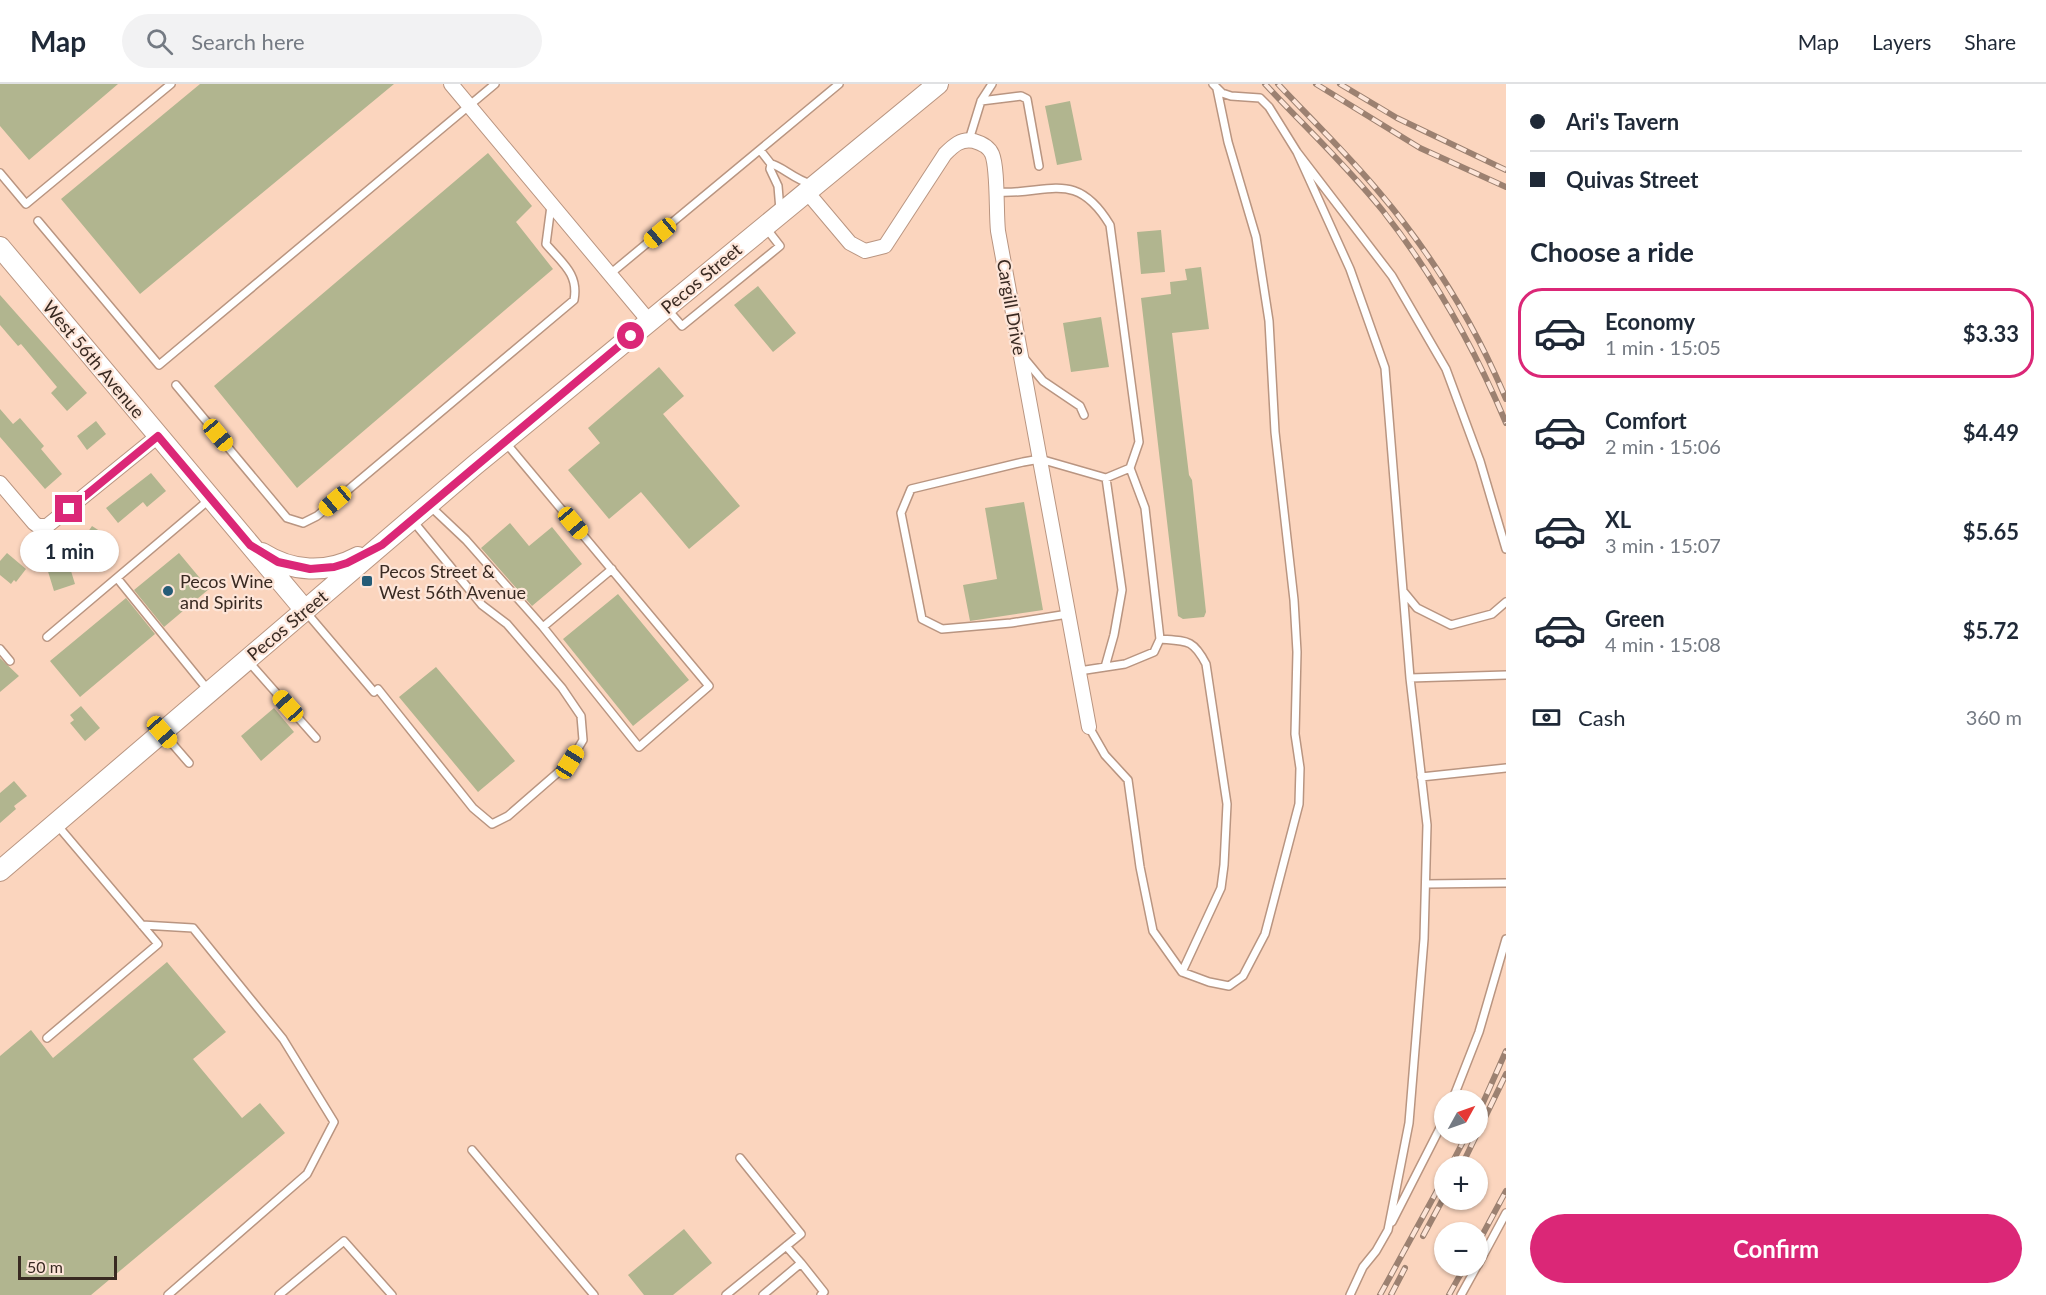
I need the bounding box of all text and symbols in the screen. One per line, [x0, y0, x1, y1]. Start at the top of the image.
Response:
search box [122, 14, 542, 68]
text: Map [30, 24, 86, 58]
icon: search [143, 25, 176, 58]
text: Search here [191, 28, 305, 55]
text: Map [1798, 29, 1839, 54]
text: Layers [1872, 29, 1931, 54]
text: Share [1964, 29, 2016, 54]
text: Ari's Tavern [1566, 108, 1679, 135]
text: Quivas Street [1566, 166, 1698, 193]
car [640, 215, 680, 251]
text: Choose a ride [1530, 235, 1694, 268]
street label: Pecos Street [656, 238, 746, 318]
street label: Cargill Drive [993, 257, 1031, 357]
street label: West 56th Avenue [38, 296, 150, 422]
icon: car [1533, 306, 1587, 360]
text: Economy [1605, 308, 1695, 335]
text: $3.33 [1963, 320, 2019, 347]
route start [617, 322, 644, 349]
text: 1 min · 15:05 [1605, 335, 1721, 359]
icon: car [1533, 405, 1587, 459]
text: Comfort [1605, 407, 1687, 434]
car [200, 415, 236, 455]
text: $4.49 [1963, 419, 2019, 446]
text: 2 min · 15:06 [1605, 434, 1721, 458]
car [315, 483, 355, 519]
route end [55, 495, 82, 522]
car [555, 503, 591, 543]
icon: car [1533, 504, 1587, 558]
text: XL [1605, 506, 1631, 533]
text: $5.65 [1963, 518, 2019, 545]
callout: 1 min [20, 530, 118, 572]
text: 3 min · 15:07 [1605, 533, 1721, 557]
text: 1 min [45, 539, 94, 563]
place label: Pecos Street & West 56th Avenue [379, 560, 526, 603]
place label: Pecos Wine and Spirits [180, 570, 273, 613]
marker: Pecos Street & West 56th Avenue [360, 574, 374, 588]
marker: Pecos Wine and Spirits [161, 584, 175, 598]
street label: Pecos Street [242, 585, 332, 665]
icon: car [1533, 603, 1587, 657]
text: Green [1605, 605, 1665, 632]
text: $5.72 [1963, 617, 2019, 644]
text: 4 min · 15:08 [1605, 632, 1721, 656]
car [269, 687, 307, 725]
icon: cash [1530, 701, 1563, 734]
text: Cash [1578, 704, 1625, 731]
text: 360 m [1966, 705, 2022, 729]
car [143, 713, 181, 751]
car [553, 742, 587, 782]
north arrow [1434, 1090, 1488, 1144]
map controls [1434, 1090, 1488, 1276]
button: + [1434, 1156, 1488, 1210]
button: Confirm [1530, 1214, 2022, 1283]
button: − [1434, 1222, 1488, 1276]
scale bar [18, 1253, 117, 1280]
text: 50 m [27, 1257, 63, 1276]

